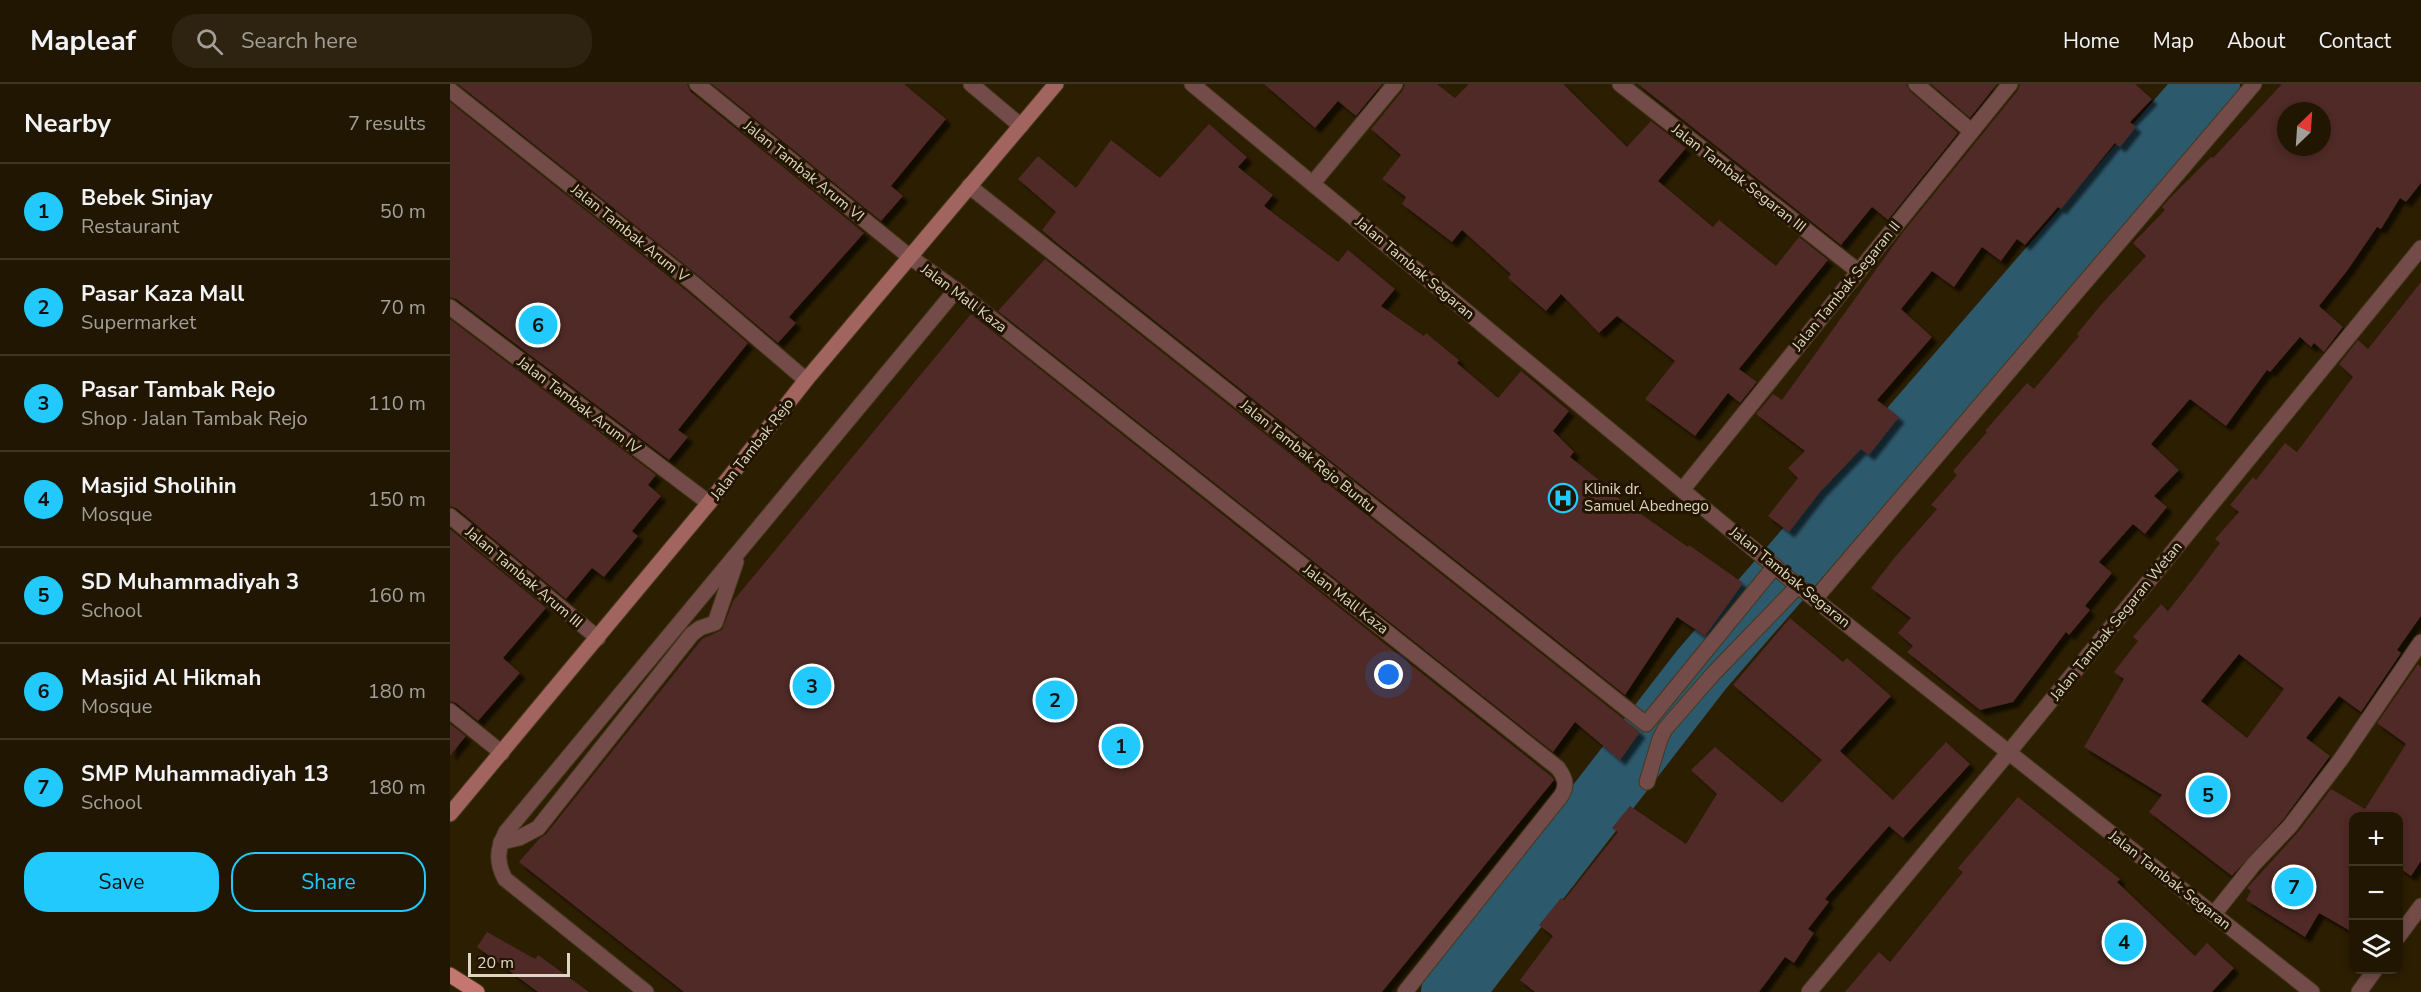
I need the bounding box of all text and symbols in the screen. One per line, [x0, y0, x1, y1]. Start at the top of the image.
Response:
search box [172, 14, 592, 68]
text: Mapleaf [30, 22, 136, 60]
icon: search [193, 25, 226, 58]
text: Search here [241, 26, 358, 56]
text: Home [2063, 27, 2120, 55]
text: Map [2153, 27, 2194, 55]
text: About [2227, 27, 2285, 55]
text: Contact [2318, 27, 2391, 55]
north arrow [2277, 102, 2331, 156]
text: Nearby [24, 106, 111, 141]
text: 7 results [348, 110, 426, 137]
street label: Jalan Tambak Arum VI [739, 115, 869, 226]
street label: Jalan Tambak Segaran III [1667, 119, 1810, 237]
street label: Jalan Tambak Arum V [566, 179, 694, 287]
text: Bebek Sinjay [81, 183, 212, 213]
text: 1 [38, 198, 50, 225]
text: 50 m [380, 198, 426, 225]
street label: Jalan Tambak Segaran [1350, 211, 1479, 324]
text: Restaurant [81, 213, 179, 240]
street label: Jalan Tambak Segaran II [1787, 217, 1905, 356]
street label: Jalan Mall Kaza [916, 258, 1011, 337]
text: Pasar Kaza Mall [81, 279, 244, 309]
text: 2 [38, 294, 50, 321]
text: 70 m [380, 294, 426, 321]
pin: 6 [518, 302, 557, 348]
text: Supermarket [81, 309, 196, 336]
street label: Jalan Tambak Arum IV [512, 351, 645, 458]
text: Pasar Tambak Rejo [81, 375, 276, 405]
text: 3 [38, 390, 50, 417]
text: 110 m [368, 390, 426, 417]
street label: Jalan Tambak Rejo [705, 394, 798, 505]
street label: Jalan Tambak Rejo Buntu [1235, 395, 1380, 517]
text: Shop · Jalan Tambak Rejo [81, 405, 308, 432]
text: Masjid Sholihin [81, 471, 237, 501]
place label: Klinik dr. Samuel Abednego [1584, 479, 1709, 516]
hospital icon: Klinik dr. Samuel Abednego [1547, 482, 1579, 514]
text: 4 [38, 486, 50, 513]
text: 150 m [368, 486, 426, 513]
text: Mosque [81, 501, 152, 528]
street label: Jalan Tambak Arum III [460, 521, 587, 632]
street label: Jalan Tambak Segaran [1725, 521, 1855, 632]
street label: Jalan Tambak Segaran Wetan [2045, 537, 2186, 705]
street label: Jalan Mall Kaza [1298, 559, 1393, 639]
text: SD Muhammadiyah 3 [81, 567, 299, 597]
text: 5 [38, 582, 50, 609]
text: 160 m [368, 582, 426, 609]
text: School [81, 597, 142, 624]
your location [1374, 660, 1403, 689]
text: Masjid Al Hikmah [81, 663, 261, 693]
pin: 3 [792, 664, 832, 708]
text: 6 [38, 678, 50, 705]
text: 180 m [368, 678, 426, 705]
pin: 2 [1036, 678, 1074, 722]
text: Mosque [81, 693, 152, 720]
pin: 1 [1102, 724, 1140, 768]
text: SMP Muhammadiyah 13 [81, 759, 329, 789]
pin: 5 [2188, 772, 2228, 818]
text: 7 [38, 774, 50, 801]
text: 180 m [368, 774, 426, 801]
text: School [81, 789, 142, 816]
map controls [2349, 812, 2403, 974]
button: + [2349, 812, 2403, 866]
street label: Jalan Tambak Segaran [2104, 825, 2235, 934]
button: Save [24, 852, 219, 912]
button: Share [231, 852, 426, 912]
pin: 7 [2274, 864, 2314, 910]
button: − [2349, 866, 2403, 920]
pin: 4 [2104, 920, 2144, 964]
button: layers [2349, 920, 2403, 974]
scale bar [468, 950, 570, 978]
text: 20 m [477, 952, 514, 974]

